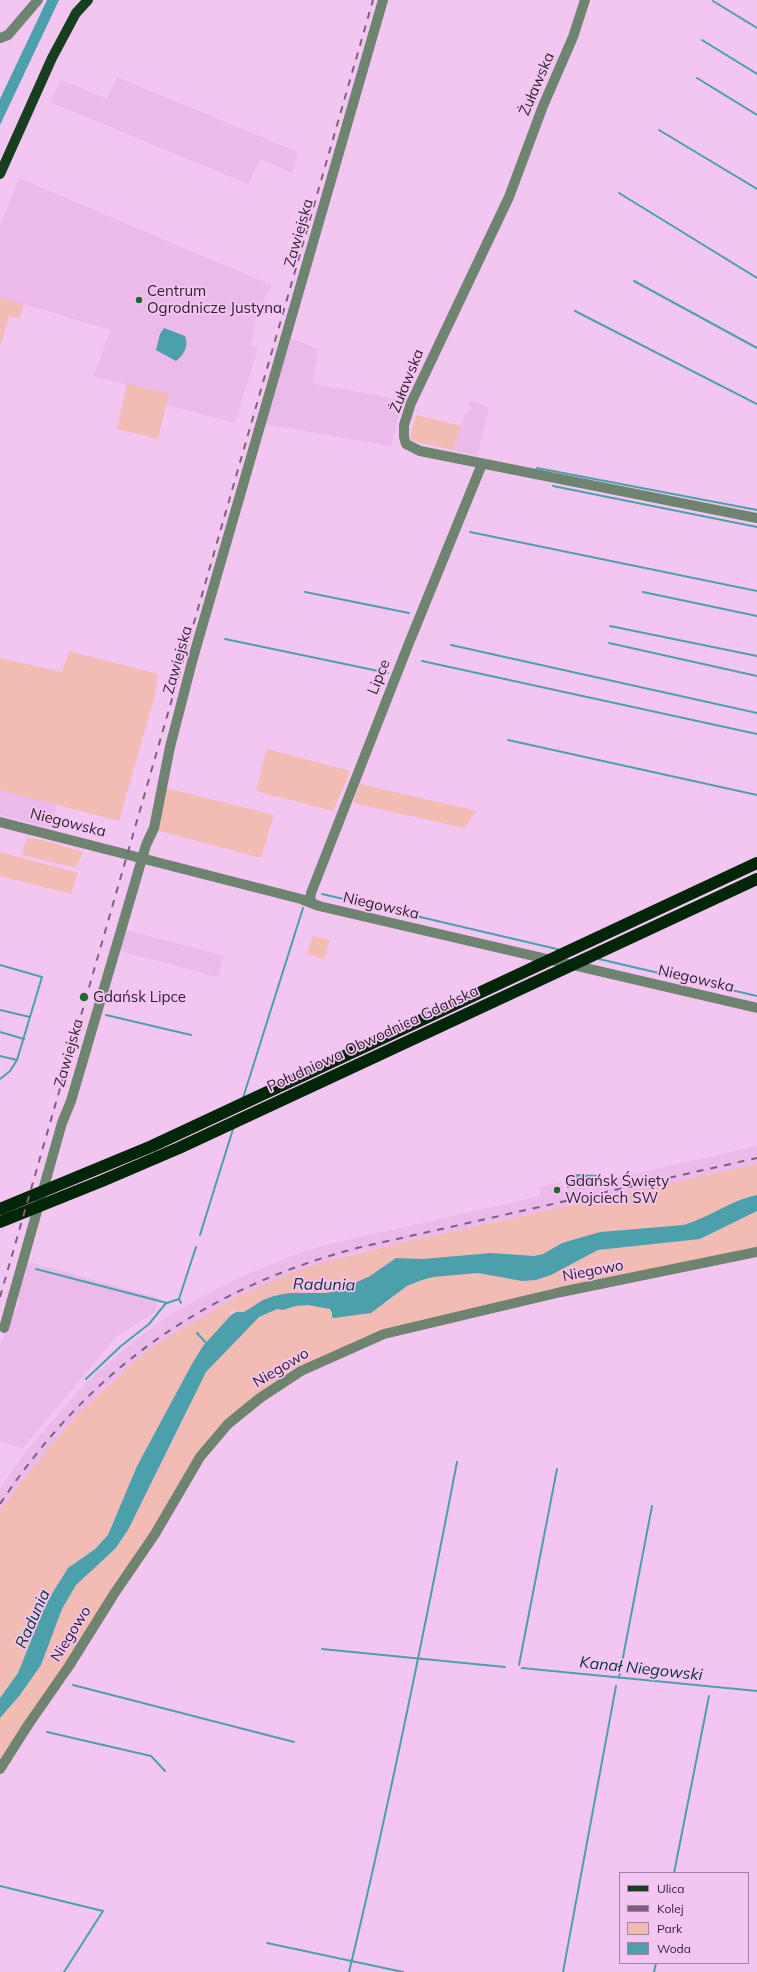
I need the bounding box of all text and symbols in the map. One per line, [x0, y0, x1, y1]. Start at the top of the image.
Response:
street label: Żuławska [516, 50, 558, 118]
street label: Zawiejska [281, 197, 317, 269]
place label: Centrum Ogrodnicze Justyna [147, 282, 282, 317]
marker: Centrum Ogrodnicze Justyna [134, 295, 144, 305]
street label: Żuławska [386, 347, 428, 415]
street label: Zawiejska [160, 624, 196, 696]
street label: Lipce [364, 657, 394, 697]
street label: Niegowska [28, 805, 108, 841]
street label: Niegowska [341, 889, 421, 923]
street label: Niegowska [656, 962, 736, 996]
street label: Południowa Obwodnica Gdańska [264, 982, 482, 1096]
place label: Gdańsk Lipce [93, 988, 186, 1006]
marker: Gdańsk Lipce [78, 991, 90, 1003]
street label: Zawiejska [51, 1017, 87, 1089]
place label: Gdańsk Święty Wojciech SW [565, 1172, 669, 1207]
marker: Gdańsk Święty Wojciech SW [552, 1185, 562, 1195]
street label: Niegowo [561, 1256, 625, 1286]
water label: Radunia [293, 1275, 355, 1295]
street label: Niegowo [250, 1344, 312, 1392]
water label: Radunia [12, 1587, 54, 1651]
street label: Niegowo [47, 1603, 95, 1665]
water label: Kanał Niegowski [579, 1653, 703, 1685]
legend [619, 1872, 749, 1964]
text: Ulica [657, 1881, 685, 1896]
text: Kolej [657, 1901, 684, 1916]
text: Park [657, 1921, 682, 1936]
text: Woda [657, 1941, 691, 1956]

